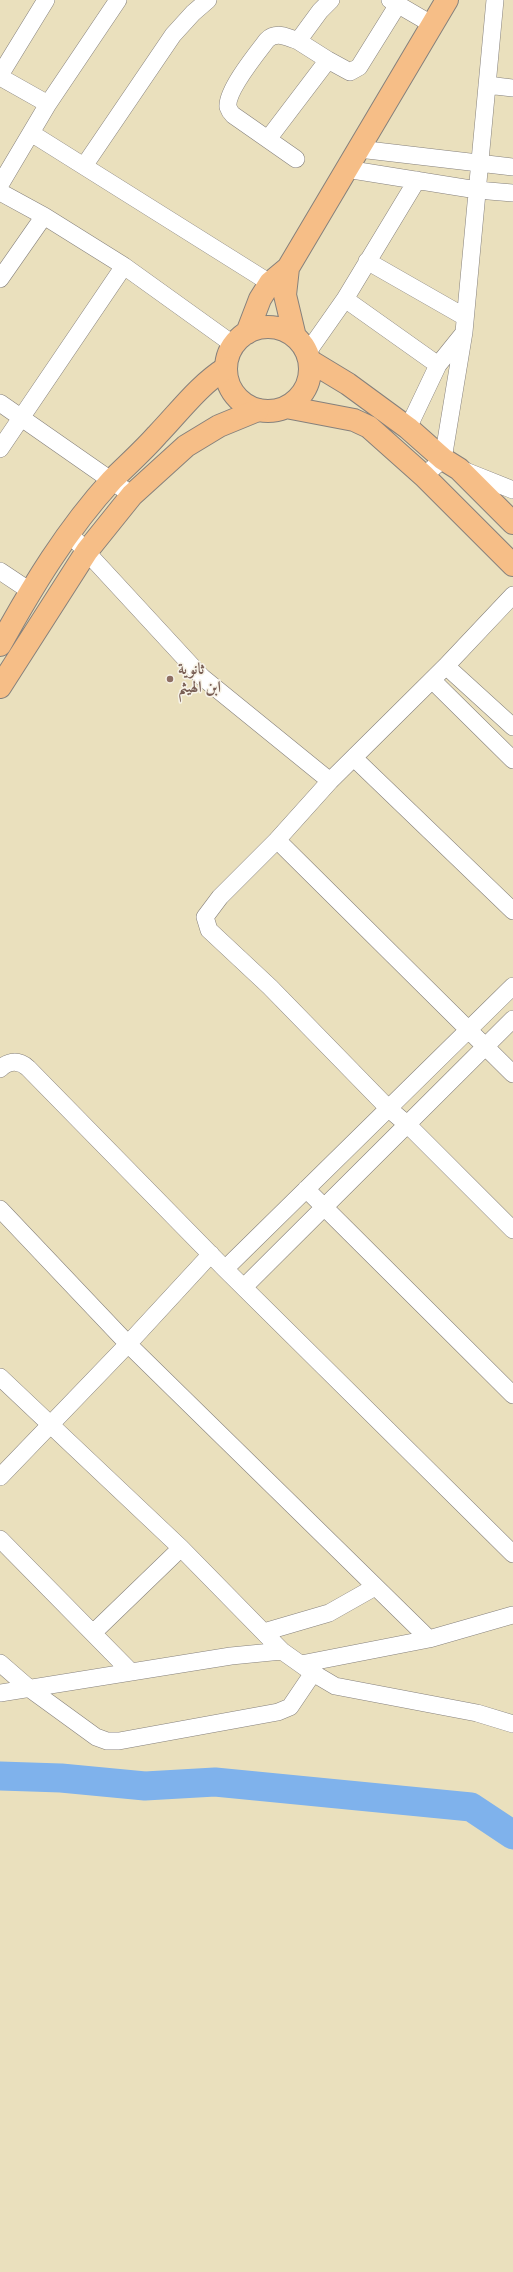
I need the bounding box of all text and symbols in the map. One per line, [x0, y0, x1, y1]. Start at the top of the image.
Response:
place label: ثانوية ابن الهيثم [178, 660, 221, 698]
marker: ثانوية ابن الهيثم [165, 674, 175, 684]

